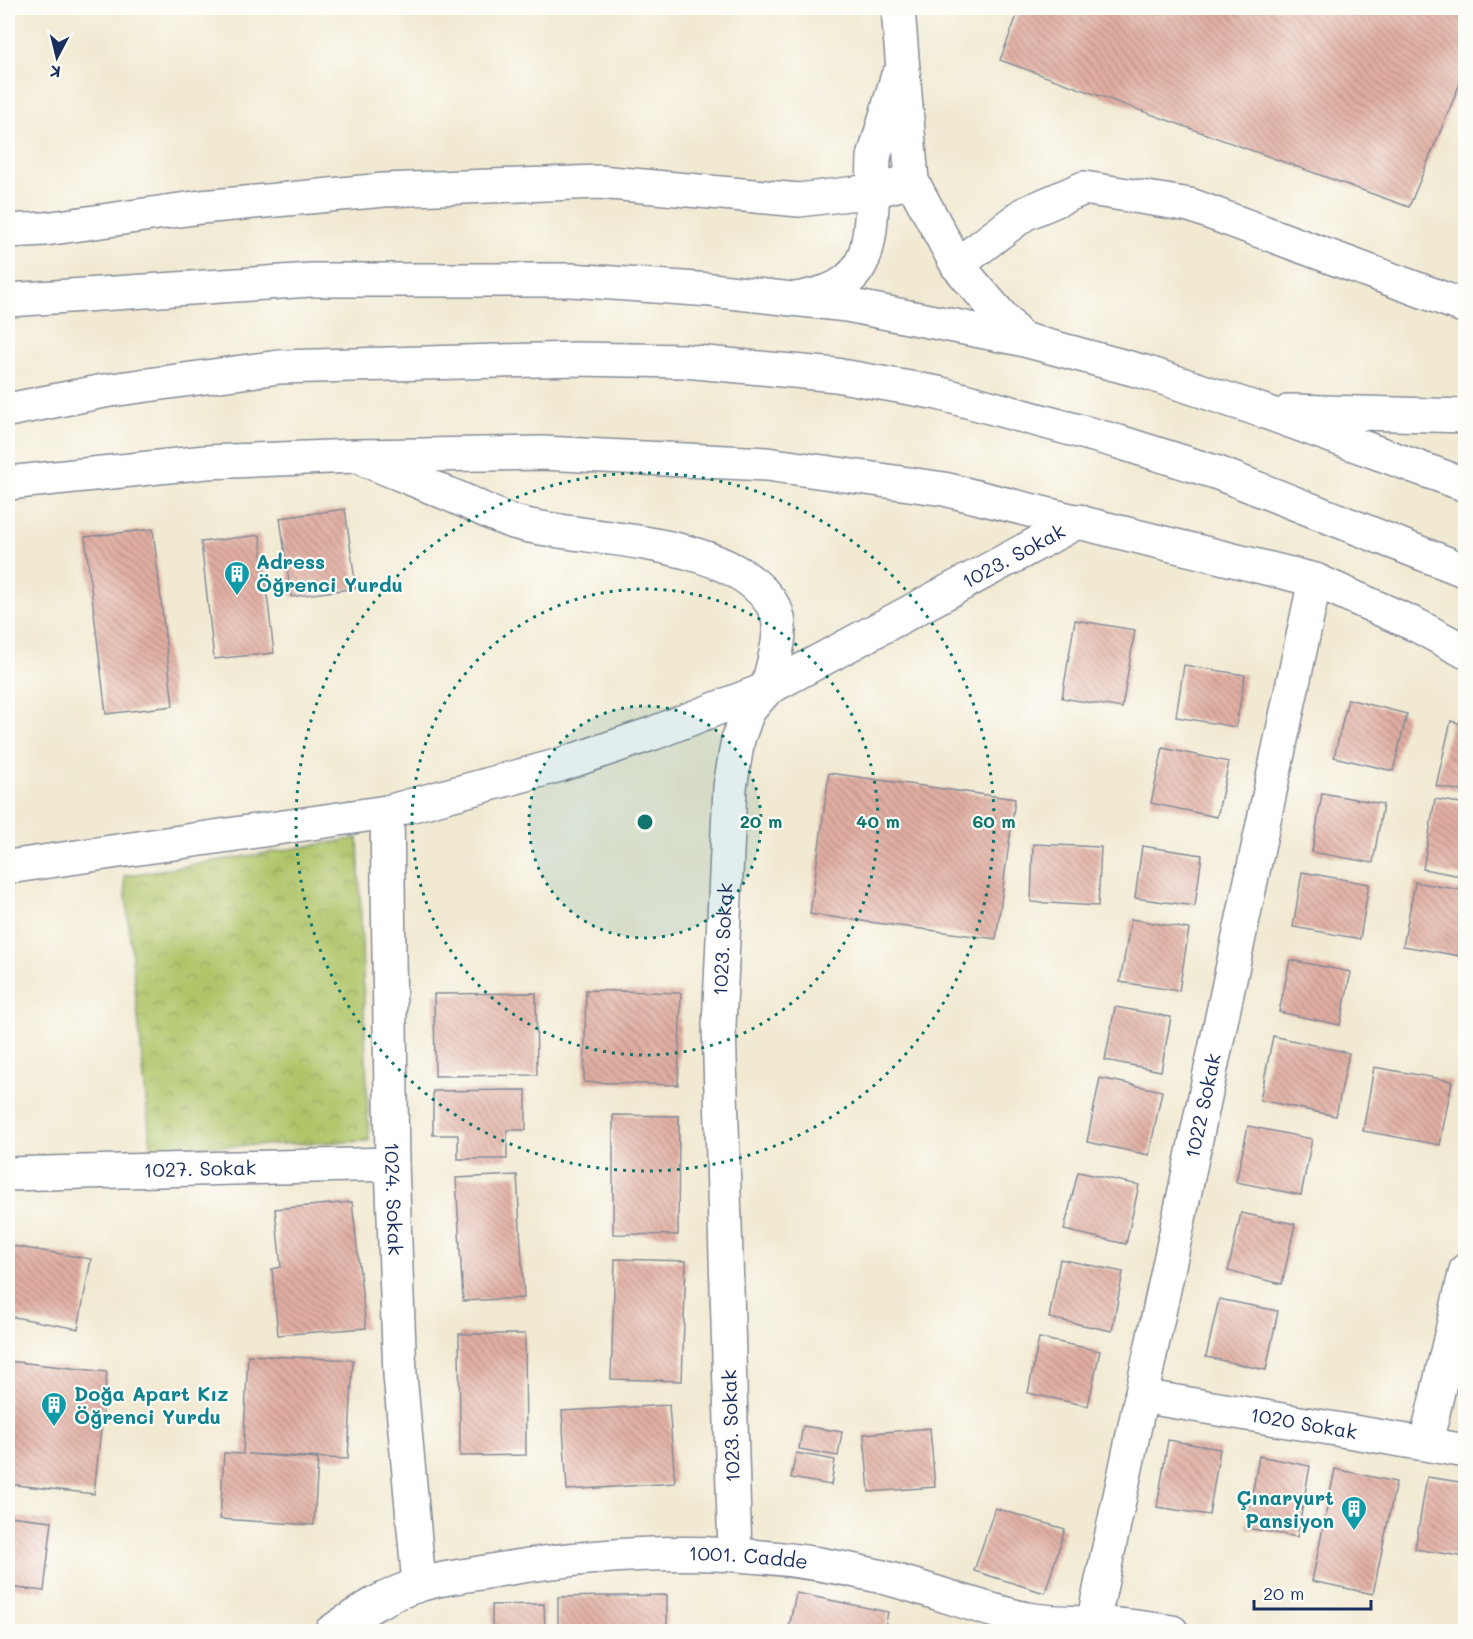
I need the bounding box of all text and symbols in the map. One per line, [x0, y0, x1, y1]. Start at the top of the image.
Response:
north arrow [27, 27, 87, 87]
text: K [49, 61, 62, 83]
street label: 1023. Sokak [957, 517, 1069, 594]
place label: Adress Öğrenci Yurdu [256, 548, 403, 597]
building icon: Adress Öğrenci Yurdu [222, 559, 252, 597]
text: 20 m [740, 809, 782, 833]
text: 40 m [856, 809, 900, 833]
text: 60 m [972, 809, 1016, 833]
centre of rings [635, 812, 655, 832]
street label: 1023. Sokak [706, 882, 738, 997]
street label: 1022 Sokak [1178, 1051, 1226, 1161]
street label: 1024. Sokak [380, 1142, 409, 1256]
street label: 1027. Sokak [143, 1154, 257, 1182]
street label: 1023. Sokak [715, 1369, 745, 1483]
place label: Doğa Apart Kız Öğrenci Yurdu [74, 1380, 229, 1429]
building icon: Doğa Apart Kız Öğrenci Yurdu [39, 1390, 69, 1428]
street label: 1020 Sokak [1248, 1401, 1359, 1444]
place label: Çınaryurt Pansiyon [1236, 1484, 1334, 1533]
building icon: Çınaryurt Pansiyon [1339, 1494, 1369, 1532]
street label: 1001. Cadde [688, 1540, 810, 1574]
scale bar [1254, 1573, 1371, 1611]
text: 20 m [1263, 1581, 1304, 1605]

